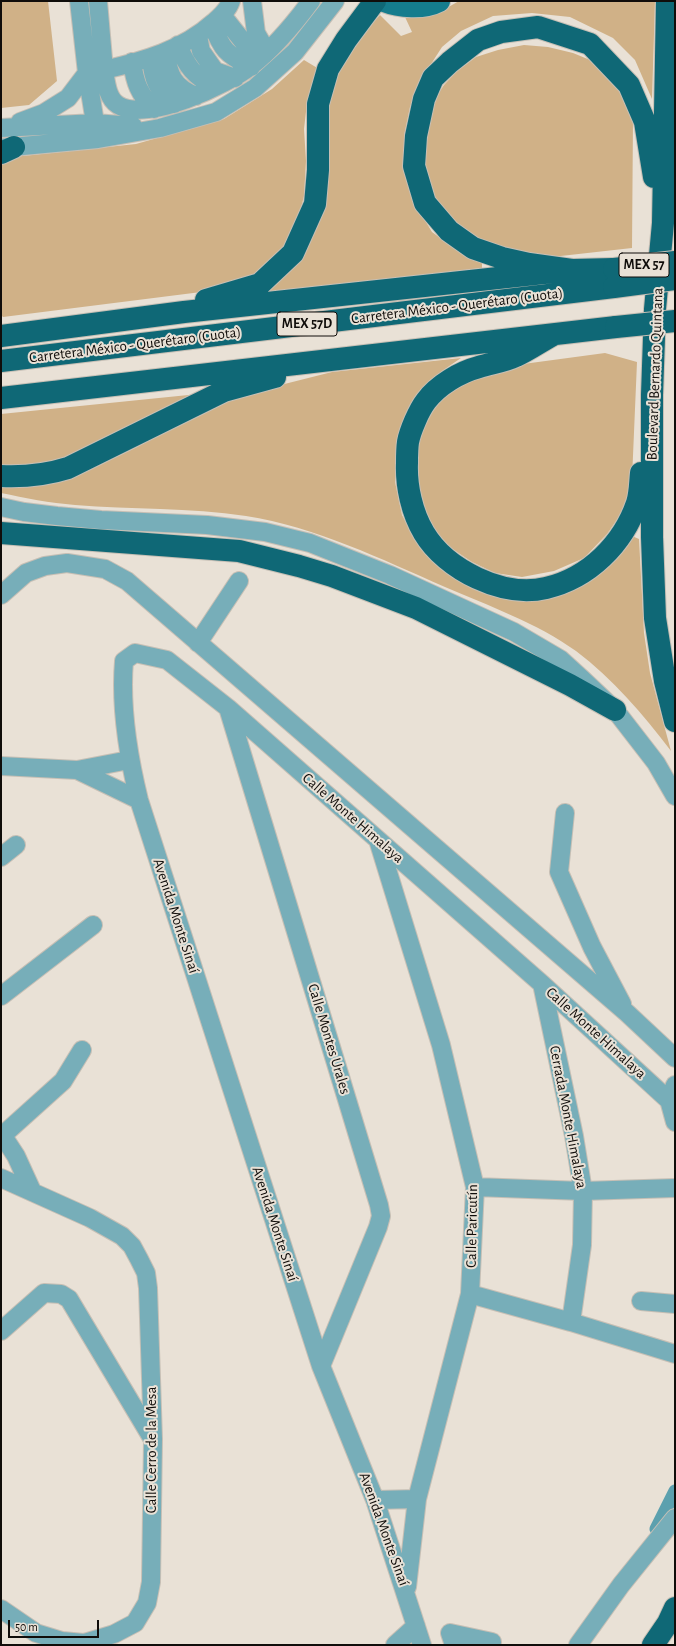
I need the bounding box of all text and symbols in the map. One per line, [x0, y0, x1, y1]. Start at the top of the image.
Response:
road number: MEX 57 [619, 253, 669, 277]
street label: Carretera México - Querétaro (Cuota) [350, 284, 564, 328]
street label: Boulevard Bernardo Quintana [643, 287, 667, 461]
road number: MEX 57D [277, 312, 337, 336]
street label: Carretera México - Querétaro (Cuota) [28, 323, 242, 367]
street label: Calle Monte Himalaya [299, 769, 407, 867]
street label: Avenida Monte Sinaí [149, 856, 203, 976]
street label: Calle Montes Urales [304, 982, 354, 1096]
street label: Calle Monte Himalaya [542, 983, 650, 1083]
street label: Cerrada Monte Himalaya [545, 1044, 591, 1190]
street label: Avenida Monte Sinaí [248, 1164, 302, 1284]
street label: Calle Paricutín [462, 1184, 482, 1268]
street label: Calle Cerro de la Mesa [142, 1387, 160, 1513]
street label: Avenida Monte Sinaí [355, 1470, 413, 1588]
scale bar [10, 1612, 101, 1638]
text: 50 m [15, 1621, 38, 1633]

